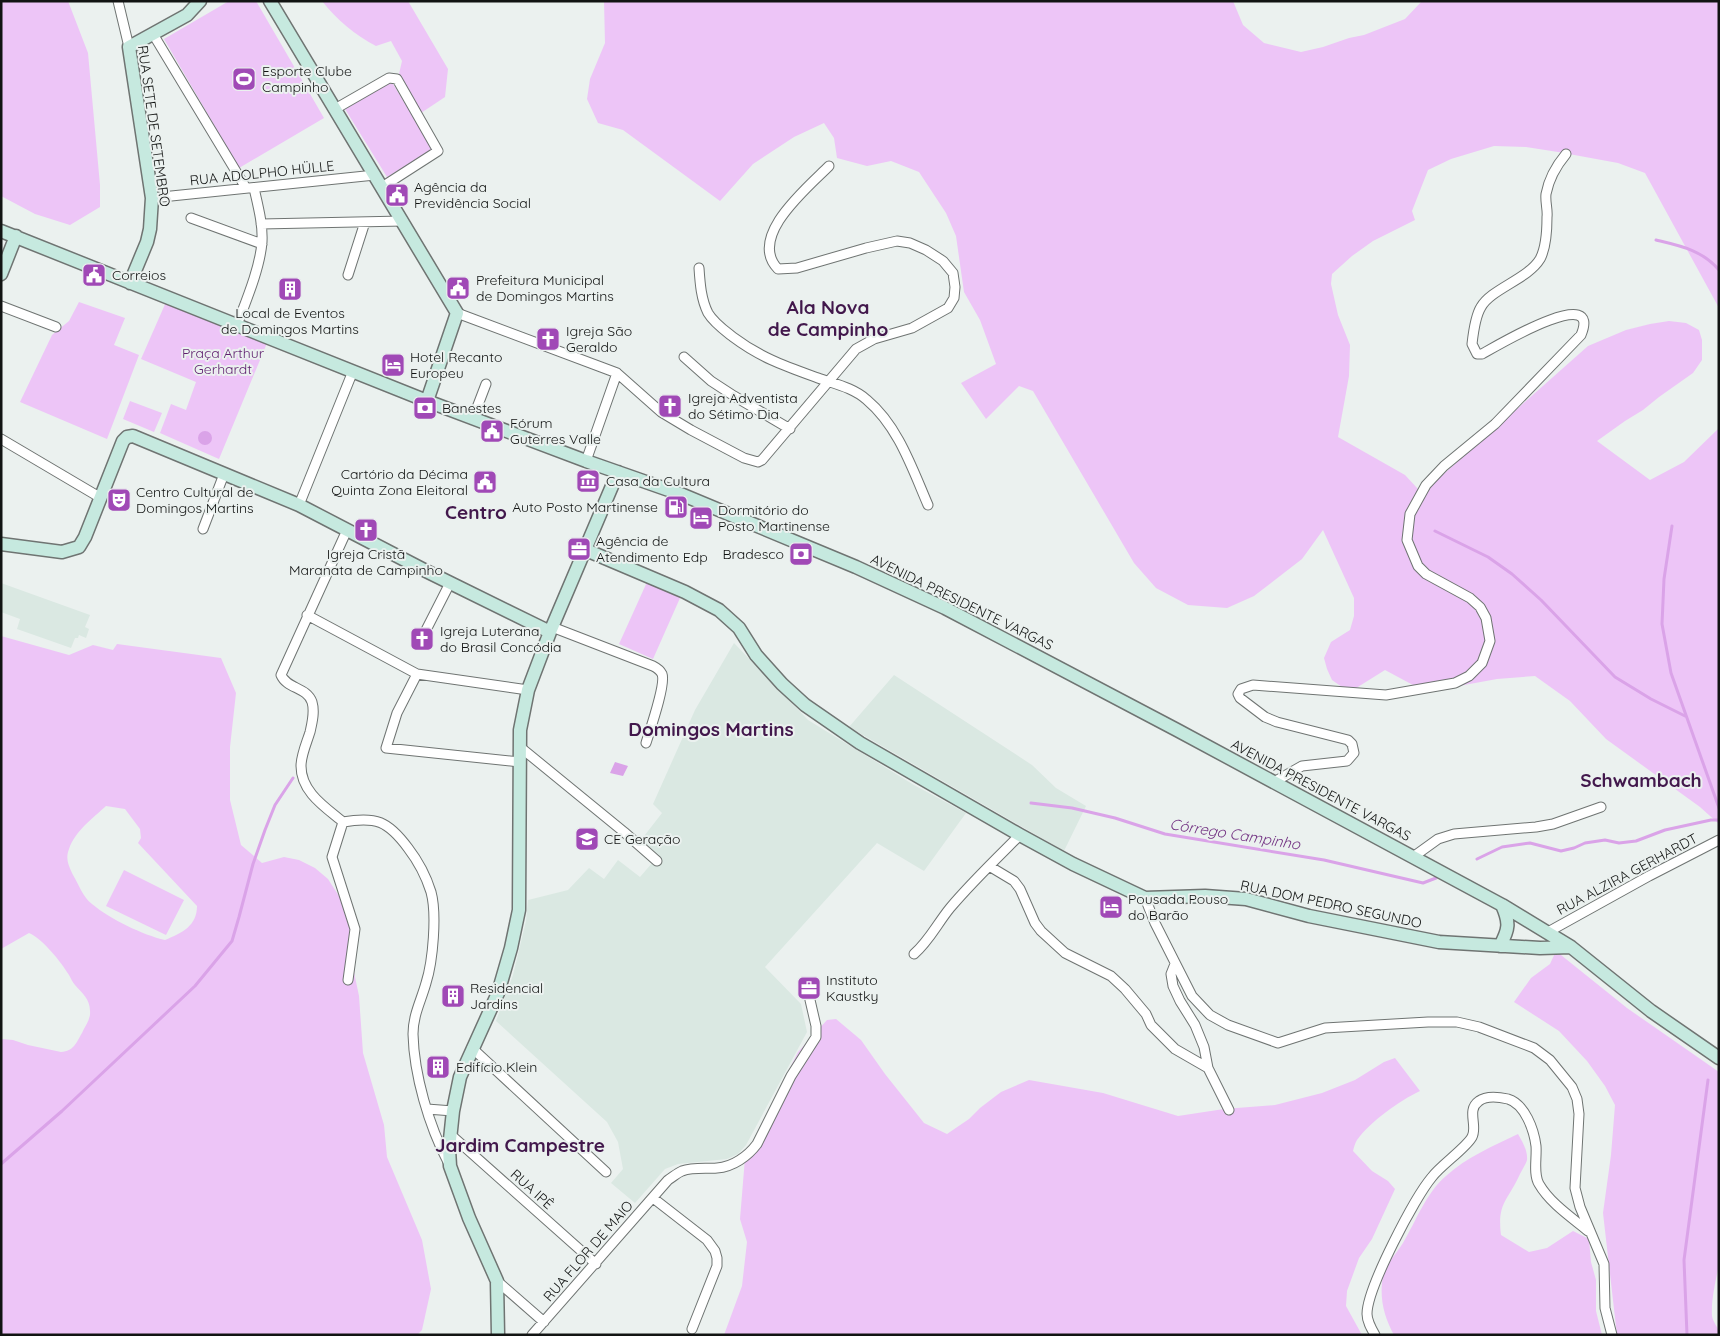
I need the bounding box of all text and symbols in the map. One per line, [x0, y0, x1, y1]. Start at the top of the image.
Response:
street label: RUA SETE DE SETEMBRO [134, 44, 174, 208]
place label: Esporte Clube Campinho [262, 62, 352, 96]
sports icon: Esporte Clube Campinho [231, 66, 257, 92]
street label: RUA ADOLPHO HÜLLE [189, 156, 335, 190]
place label: Agência da Previdência Social [414, 178, 531, 212]
public building icon: Agência da Previdência Social [384, 182, 410, 208]
public building icon: Correios [81, 262, 107, 288]
place label: Correios [112, 266, 166, 284]
place label: Prefeitura Municipal de Domingos Martins [476, 271, 614, 305]
public building icon: Prefeitura Municipal de Domingos Martins [445, 275, 471, 301]
building icon: Local de Eventos de Domingos Martins [277, 276, 303, 302]
district label: Ala Nova de Campinho [768, 295, 888, 341]
place label: Local de Eventos de Domingos Martins [221, 304, 359, 338]
place label: Igreja São Geraldo [566, 322, 632, 356]
church icon: Igreja São Geraldo [535, 326, 561, 352]
park label: Praça Arthur Gerhardt [182, 344, 265, 378]
place label: Hotel Recanto Europeu [410, 348, 502, 382]
hotel icon: Hotel Recanto Europeu [380, 352, 406, 378]
place label: Igreja Adventista do Sétimo Dia [688, 389, 798, 423]
church icon: Igreja Adventista do Sétimo Dia [657, 393, 683, 419]
bank icon: Banestes [412, 395, 438, 421]
place label: Banestes [442, 399, 501, 417]
place label: Fórum Guterres Valle [510, 414, 601, 448]
public building icon: Fórum Guterres Valle [479, 418, 505, 444]
place label: Cartório da Décima Quinta Zona Eleitoral [331, 465, 468, 499]
museum icon: Casa da Cultura [575, 468, 601, 494]
public building icon: Cartório da Décima Quinta Zona Eleitoral [472, 469, 498, 495]
place label: Casa da Cultura [606, 472, 710, 490]
place label: Centro Cultural de Domingos Martins [136, 483, 254, 517]
theatre icon: Centro Cultural de Domingos Martins [106, 487, 132, 513]
fuel station icon: Auto Posto Martinense [663, 494, 689, 520]
place label: Auto Posto Martinense [512, 498, 658, 516]
district label: Centro [445, 500, 507, 524]
place label: Dormitório do Posto Martinense [718, 501, 830, 535]
hotel icon: Dormitório do Posto Martinense [688, 505, 714, 531]
church icon: Igreja Cristã Maranata de Campinho [353, 517, 379, 543]
place label: Agência de Atendimento Edp [596, 532, 708, 566]
office icon: Agência de Atendimento Edp [566, 536, 592, 562]
bank icon: Bradesco [788, 541, 814, 567]
place label: Igreja Cristã Maranata de Campinho [289, 545, 443, 579]
place label: Bradesco [723, 545, 784, 563]
street label: AVENIDA PRESIDENTE VARGAS [868, 550, 1056, 654]
place label: Igreja Luterana do Brasil Concódia [440, 622, 562, 656]
church icon: Igreja Luterana do Brasil Concódia [409, 626, 435, 652]
district label: Domingos Martins [628, 717, 794, 741]
street label: AVENIDA PRESIDENTE VARGAS [1228, 735, 1414, 845]
district label: Schwambach [1580, 768, 1702, 792]
water label: Córrego Campinho [1168, 814, 1303, 854]
school or university icon: CE Geração [574, 826, 600, 852]
street label: RUA ALZIRA GERHARDT [1553, 829, 1701, 919]
place label: CE Geração [604, 830, 680, 848]
street label: RUA DOM PEDRO SEGUNDO [1239, 876, 1424, 932]
place label: Pousada Pouso do Barão [1128, 890, 1228, 924]
hotel icon: Pousada Pouso do Barão [1098, 894, 1124, 920]
place label: Instituto Kaustky [826, 971, 879, 1005]
office icon: Instituto Kaustky [796, 975, 822, 1001]
place label: Residencial Jardins [470, 979, 543, 1013]
building icon: Residencial Jardins [440, 983, 466, 1009]
building icon: Edifício Klein [425, 1054, 451, 1080]
place label: Edifício Klein [456, 1058, 537, 1076]
district label: Jardim Campestre [435, 1133, 605, 1157]
street label: RUA IPÊ [507, 1165, 557, 1213]
street label: RUA FLOR DE MAIO [539, 1197, 637, 1305]

